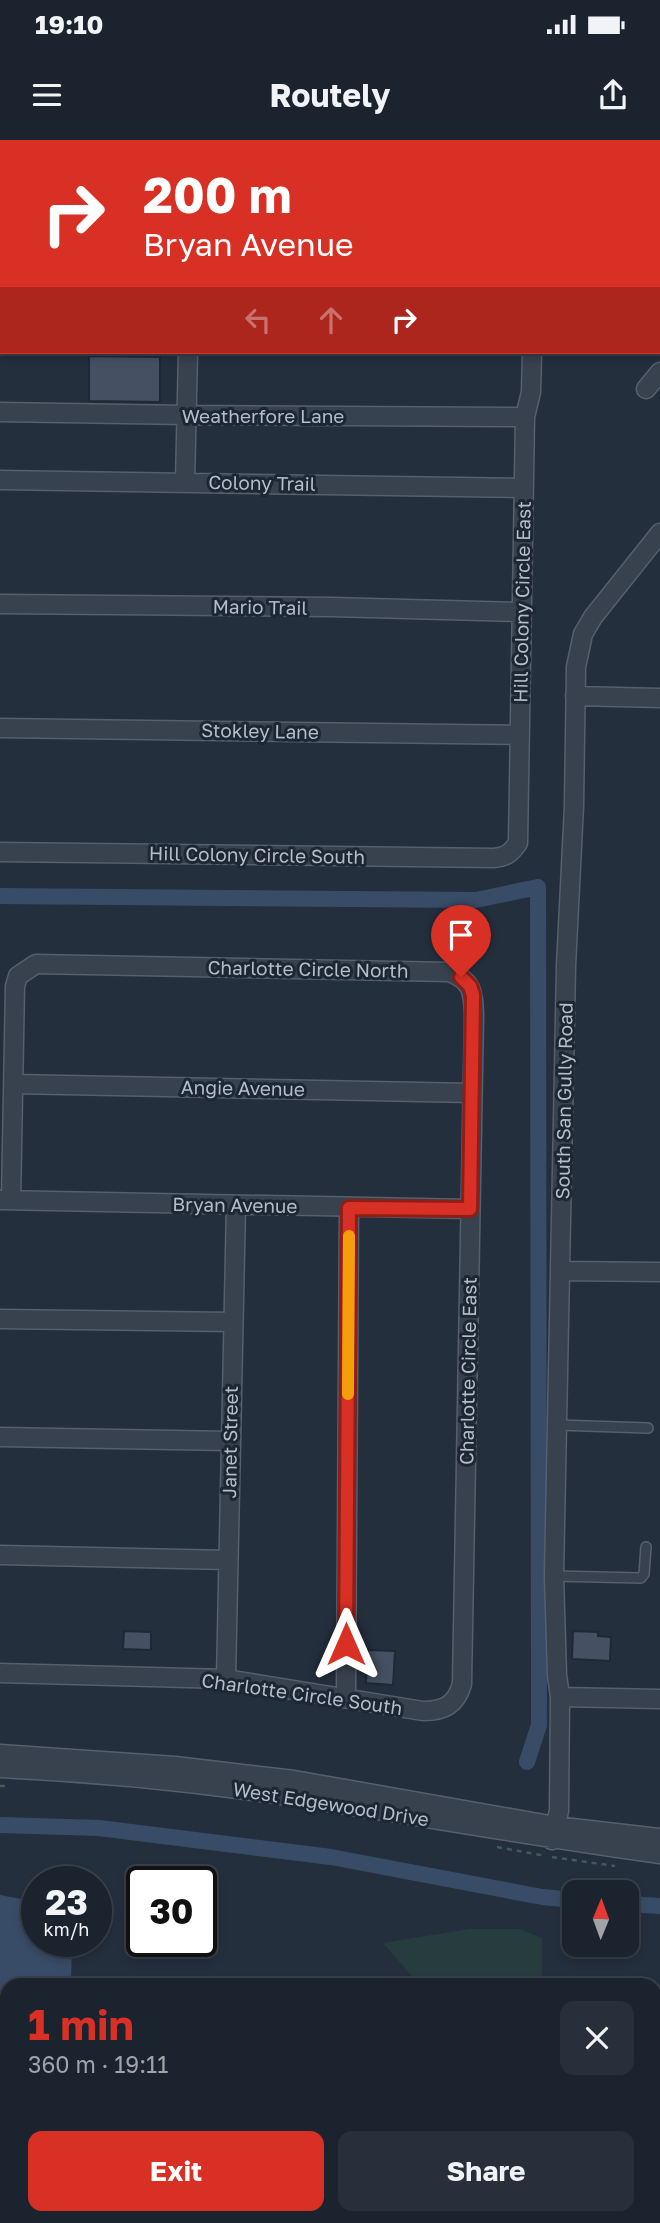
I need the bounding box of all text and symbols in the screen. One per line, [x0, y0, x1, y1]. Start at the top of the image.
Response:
text: 19:10 [35, 9, 104, 40]
icon: menu [28, 76, 66, 114]
text: Routely [270, 76, 390, 114]
icon: share [594, 76, 632, 114]
text: 200 m [143, 165, 292, 224]
icon: right [28, 168, 119, 259]
text: Bryan Avenue [143, 225, 354, 263]
icon: left [239, 301, 277, 339]
icon: ahead [312, 301, 350, 339]
icon: right [385, 301, 423, 339]
street label: Weatherfore Lane [182, 404, 344, 427]
street label: Colony Trail [208, 470, 316, 495]
street label: Hill Colony Circle East [508, 501, 535, 703]
street label: Mario Trail [212, 594, 308, 619]
street label: Stokley Lane [201, 718, 319, 743]
street label: Hill Colony Circle South [149, 841, 365, 868]
pin [431, 905, 491, 977]
icon: arrive [442, 916, 480, 954]
street label: Charlotte Circle North [207, 955, 409, 982]
street label: South San Gully Road [550, 1002, 577, 1200]
street label: Angie Avenue [181, 1075, 305, 1100]
street label: Bryan Avenue [172, 1192, 298, 1217]
street label: Charlotte Circle East [454, 1277, 481, 1465]
street label: Janet Street [217, 1386, 242, 1498]
position arrow [309, 1607, 383, 1681]
street label: Charlotte Circle South [200, 1668, 404, 1719]
street label: West Edgewood Drive [231, 1777, 431, 1830]
speed limit sign: 30 [126, 1866, 217, 1957]
north arrow [562, 1880, 639, 1956]
map controls [562, 1880, 639, 1957]
text: 23 [45, 1881, 88, 1923]
text: km/h [44, 1918, 89, 1940]
text: 1 min [28, 1999, 134, 2049]
button: close [560, 2001, 634, 2075]
text: 360 m · 19:11 [28, 2050, 168, 2078]
button: Exit [28, 2131, 324, 2211]
button: Share [338, 2131, 634, 2211]

